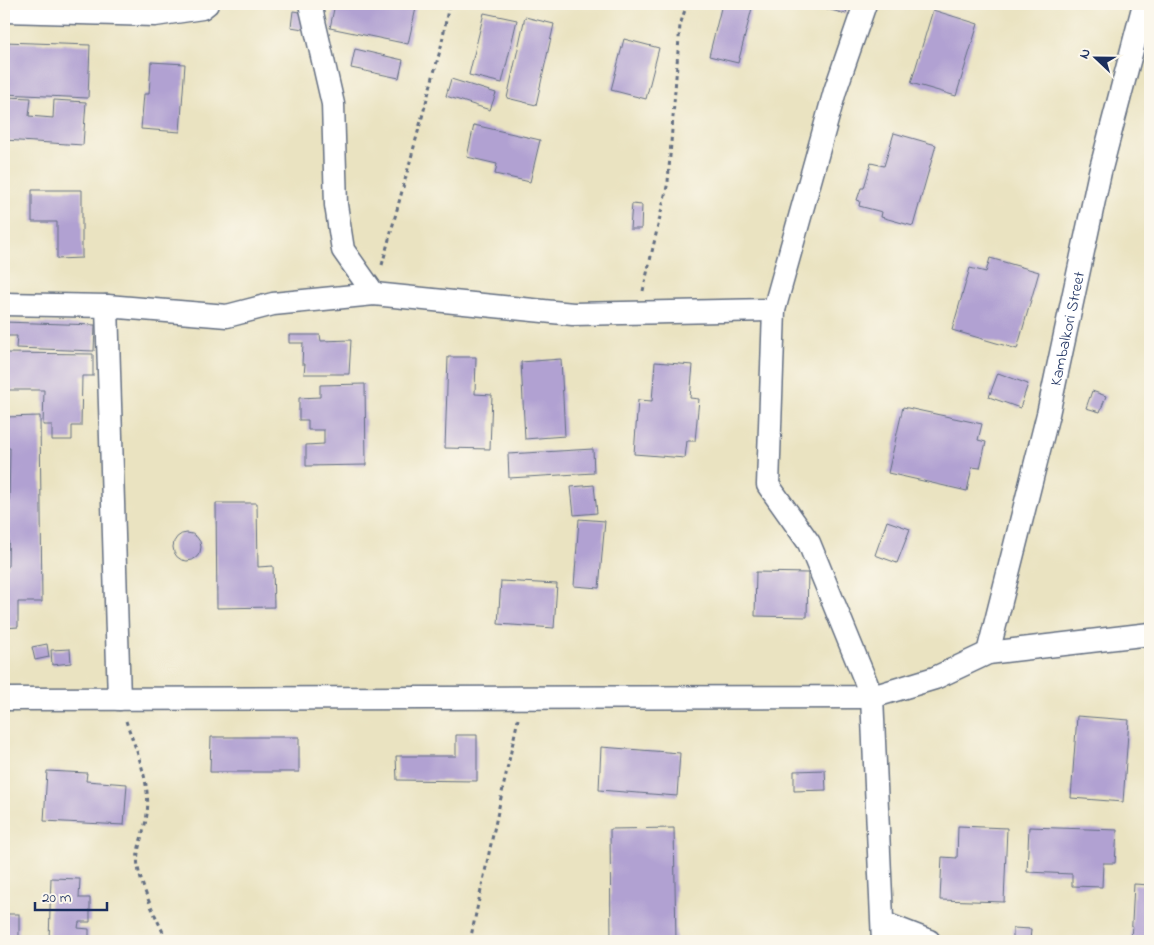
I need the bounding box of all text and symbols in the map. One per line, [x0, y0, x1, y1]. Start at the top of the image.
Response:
north arrow [1072, 32, 1122, 82]
text: N [1074, 45, 1097, 62]
street label: Kambalkori Street [1044, 269, 1092, 388]
scale bar [35, 880, 108, 912]
text: 20 m [42, 887, 72, 909]

